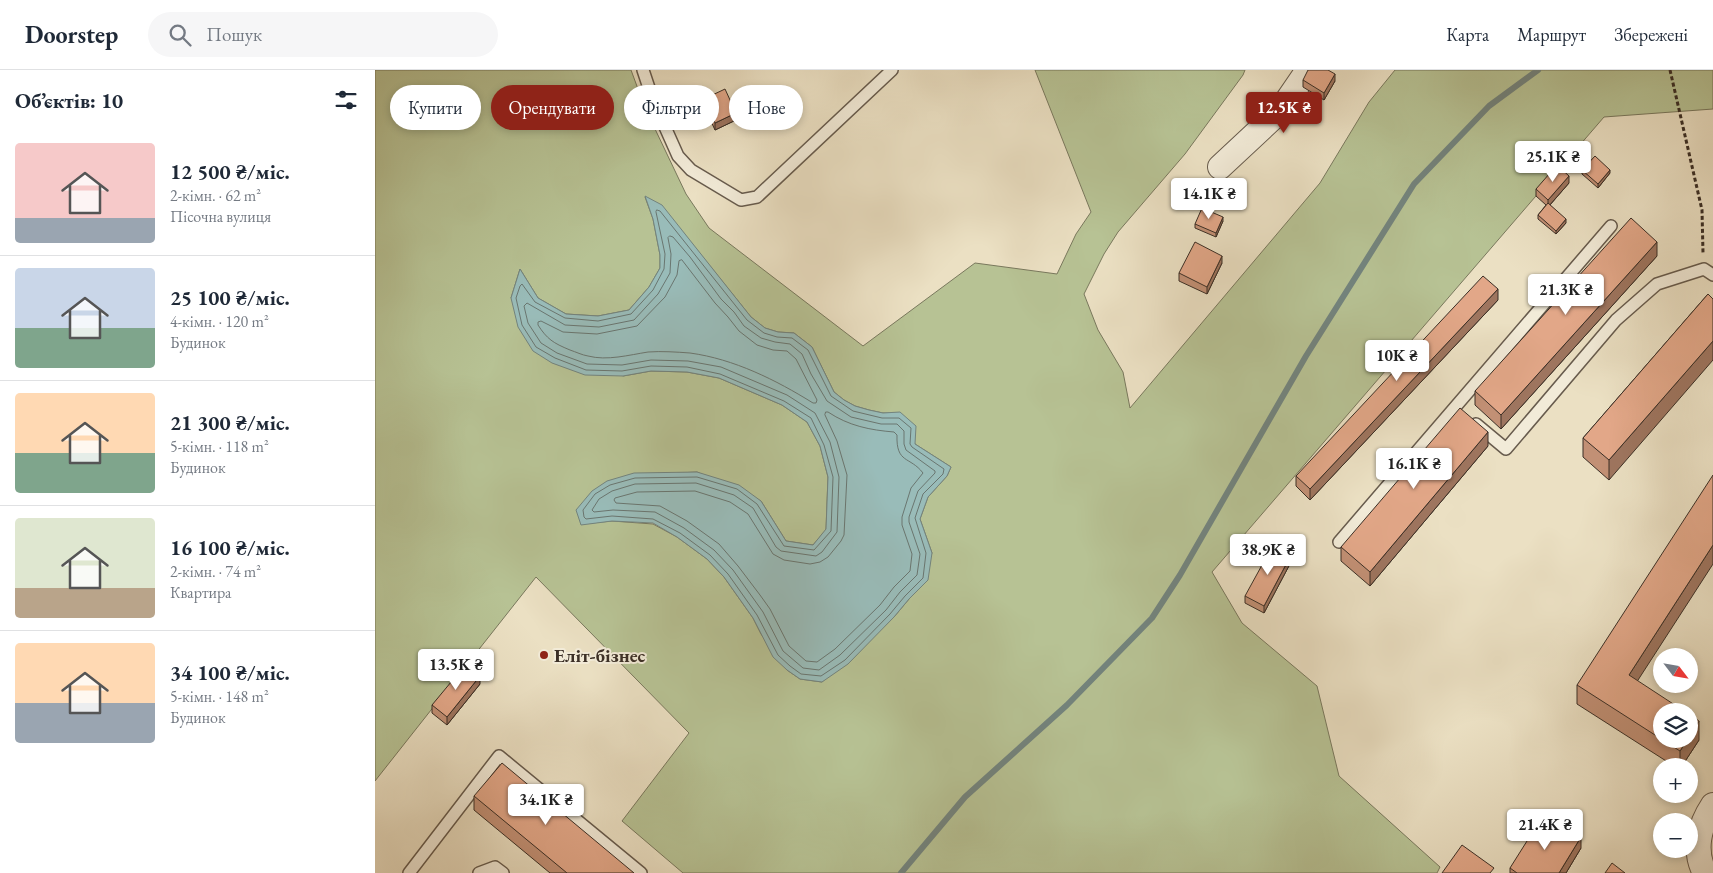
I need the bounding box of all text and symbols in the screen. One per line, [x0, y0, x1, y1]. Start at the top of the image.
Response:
search box [148, 12, 498, 57]
text: Doorstep [25, 19, 118, 50]
icon: search [166, 21, 194, 49]
text: Пошук [206, 22, 262, 47]
text: Карта [1446, 23, 1489, 46]
text: Маршрут [1517, 23, 1586, 46]
text: Збережені [1614, 23, 1688, 46]
chip: Купити [390, 85, 481, 130]
chip: Орендувати [491, 85, 614, 130]
chip: Фільтри [624, 85, 719, 130]
chip: Нове [729, 85, 803, 130]
icon: filters [332, 86, 360, 114]
text: Об’єктів: 10 [15, 87, 123, 114]
pin: 12.5K ₴ [1238, 92, 1330, 134]
text: 12.5K ₴ [1257, 97, 1311, 118]
pin: 25.1K ₴ [1507, 140, 1599, 183]
text: 25.1K ₴ [1526, 146, 1580, 167]
text: 12 500 ₴/міс. [170, 158, 290, 185]
icon: home [55, 163, 115, 223]
pin: 14.1K ₴ [1163, 178, 1255, 220]
text: 14.1K ₴ [1182, 183, 1236, 204]
text: 2-кімн. · 62 m² [170, 185, 261, 206]
text: Пісочна вулиця [170, 206, 271, 227]
pin: 21.3K ₴ [1520, 274, 1612, 316]
text: 21.3K ₴ [1539, 279, 1593, 300]
text: 25 100 ₴/міс. [170, 284, 290, 311]
icon: home [55, 288, 115, 348]
text: 4-кімн. · 120 m² [170, 311, 269, 332]
text: Будинок [170, 332, 226, 353]
pin: 10K ₴ [1362, 340, 1432, 382]
text: 10K ₴ [1376, 345, 1418, 366]
text: 21 300 ₴/міс. [170, 409, 290, 436]
icon: home [55, 413, 115, 473]
text: 5-кімн. · 118 m² [170, 436, 269, 457]
pin: 16.1K ₴ [1368, 448, 1460, 490]
text: 16.1K ₴ [1387, 453, 1441, 474]
text: Будинок [170, 457, 226, 478]
text: 16 100 ₴/міс. [170, 534, 290, 561]
pin: 38.9K ₴ [1222, 534, 1314, 576]
icon: home [55, 538, 115, 598]
text: 38.9K ₴ [1241, 539, 1295, 560]
text: 2-кімн. · 74 m² [170, 561, 261, 582]
text: Квартира [170, 582, 231, 603]
place label: Еліт-бізнес [554, 643, 646, 668]
pin: 13.5K ₴ [410, 648, 502, 691]
north arrow [1653, 648, 1697, 692]
map controls [1653, 648, 1698, 858]
marker: Еліт-бізнес [538, 649, 550, 661]
text: 13.5K ₴ [429, 654, 483, 675]
text: 34 100 ₴/міс. [170, 659, 290, 686]
icon: home [55, 663, 115, 723]
text: 5-кімн. · 148 m² [170, 686, 269, 707]
button: layers [1653, 703, 1698, 748]
text: Будинок [170, 707, 226, 728]
button: + [1653, 758, 1698, 803]
pin: 34.1K ₴ [500, 784, 592, 826]
text: 34.1K ₴ [519, 789, 573, 810]
pin: 21.4K ₴ [1499, 808, 1591, 851]
button: − [1653, 813, 1698, 858]
text: 21.4K ₴ [1518, 814, 1572, 835]

